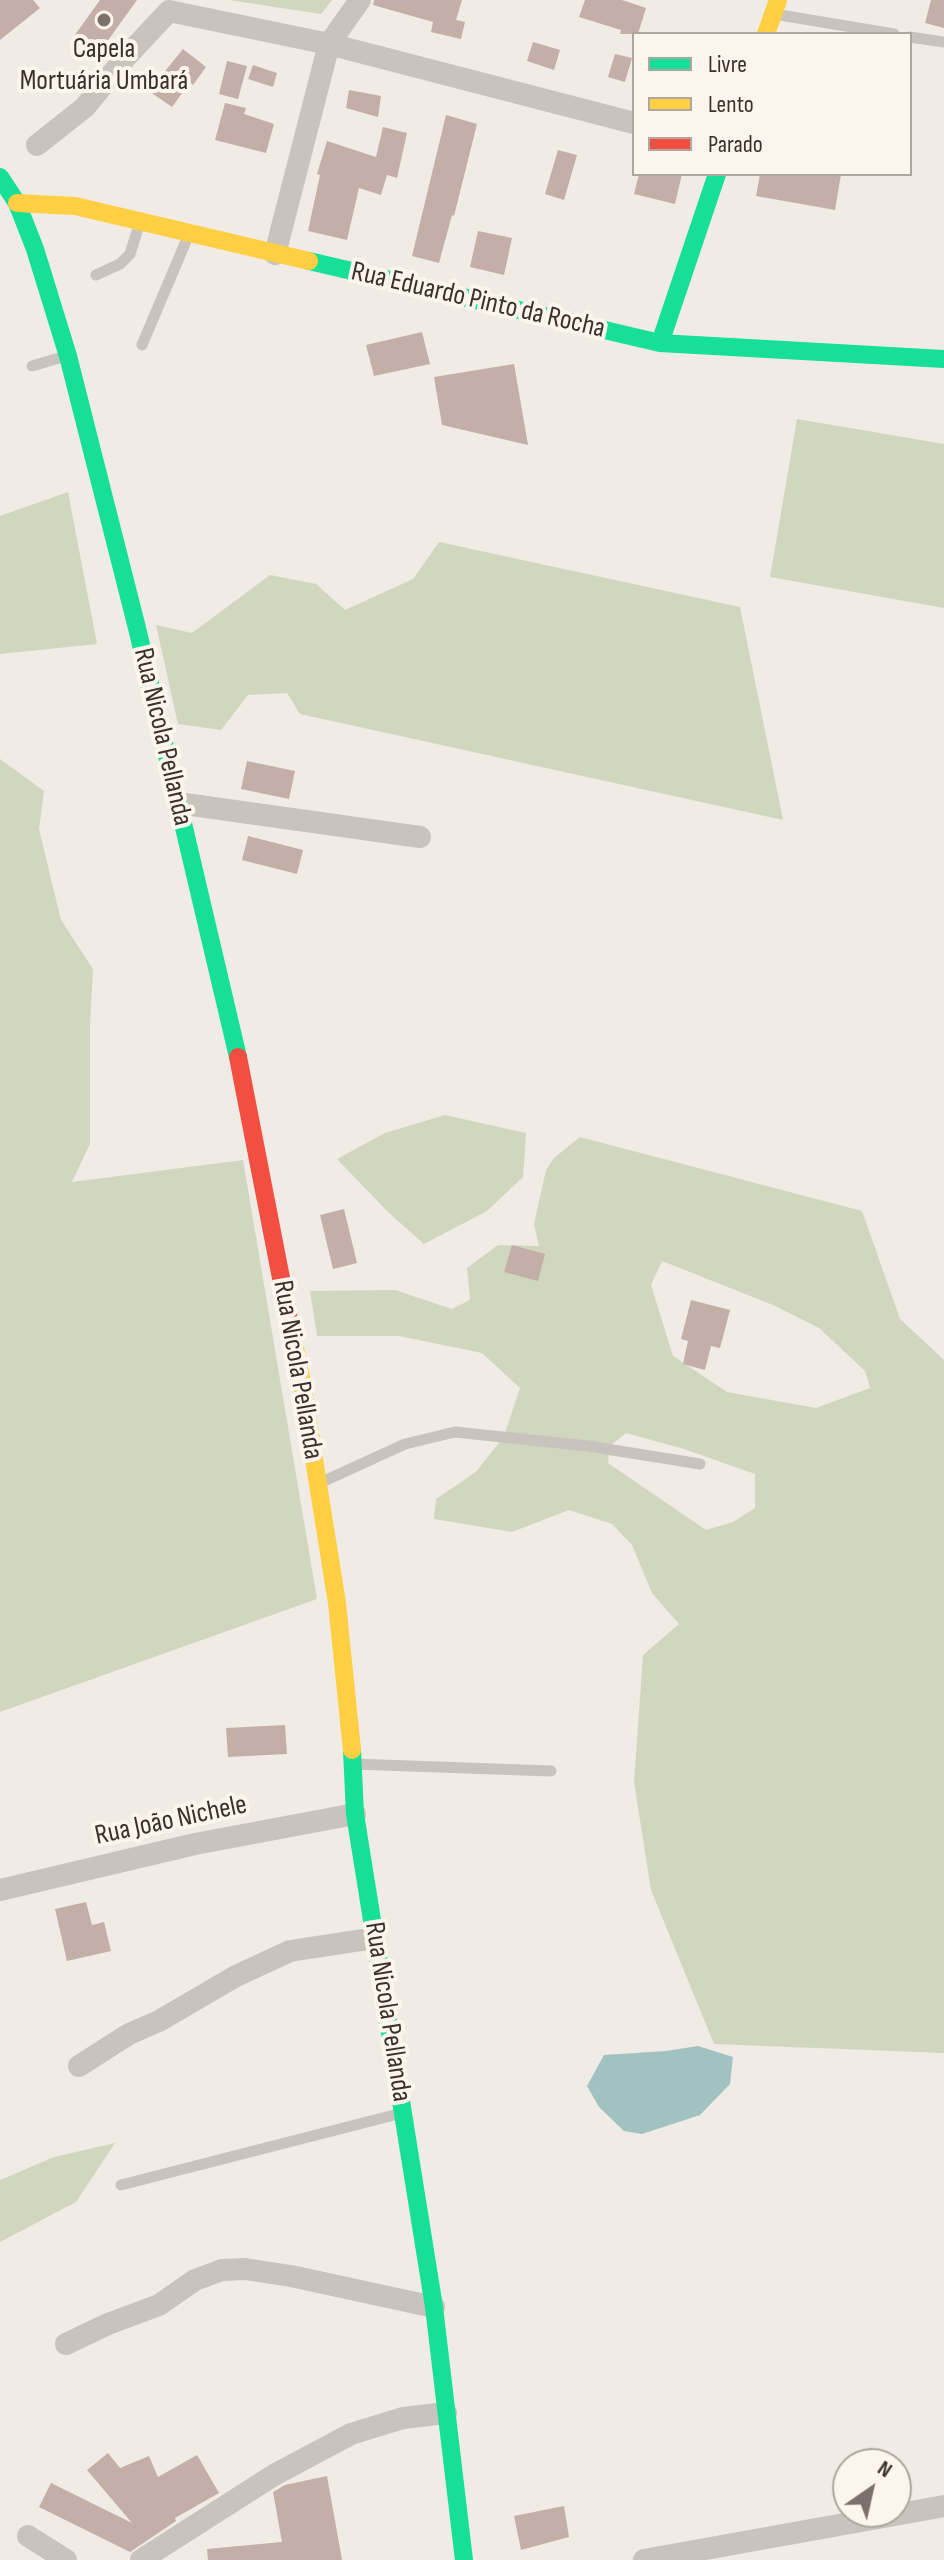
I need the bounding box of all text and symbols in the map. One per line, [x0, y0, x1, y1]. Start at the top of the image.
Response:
marker: Capela Mortuária Umbará [95, 11, 113, 29]
legend [632, 32, 912, 176]
place label: Capela Mortuária Umbará [20, 33, 188, 99]
text: Livre [708, 50, 747, 79]
text: Lento [708, 90, 754, 119]
text: Parado [708, 130, 763, 159]
street label: Rua Eduardo Pinto da Rocha [348, 255, 608, 347]
street label: Rua Nicola Pellanda [125, 645, 199, 829]
street label: Rua Nicola Pellanda [265, 1278, 329, 1462]
street label: Rua João Nichele [92, 1789, 250, 1853]
street label: Rua Nicola Pellanda [356, 1920, 418, 2104]
north arrow [832, 2448, 912, 2528]
text: N [872, 2455, 897, 2484]

